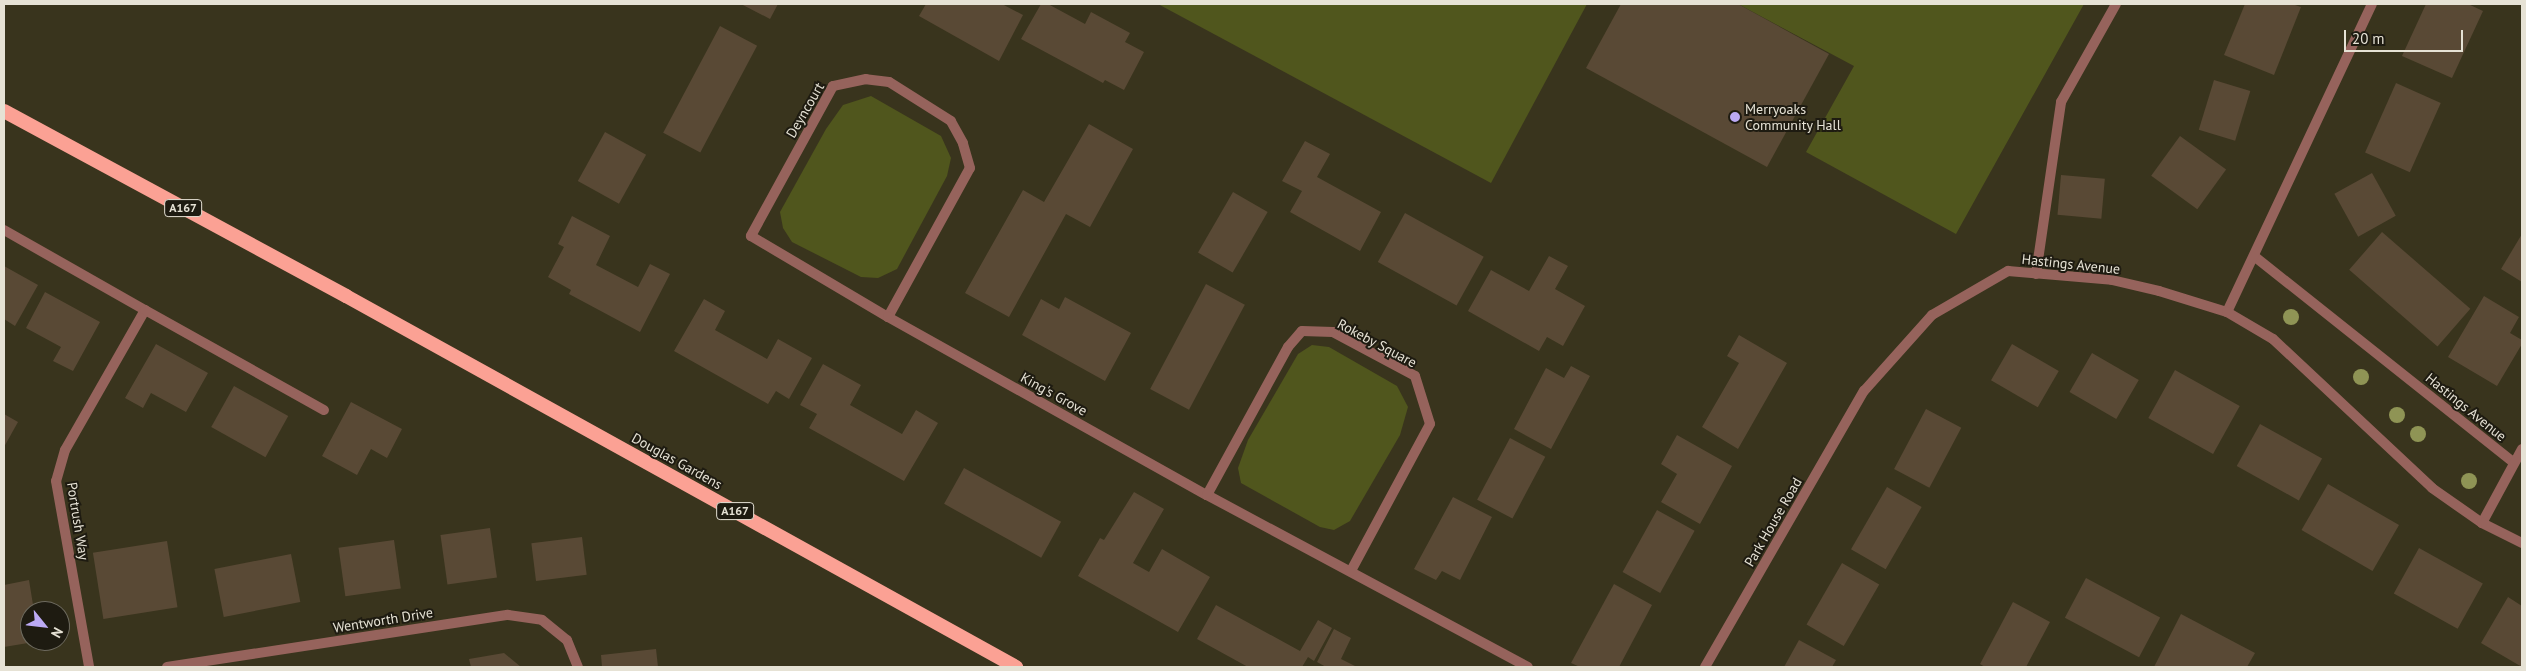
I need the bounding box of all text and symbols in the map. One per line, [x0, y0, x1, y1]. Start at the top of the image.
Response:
scale bar [2346, 20, 2465, 52]
text: 20 m [2352, 29, 2385, 48]
street label: Deyncourt [782, 79, 828, 141]
place label: Merryoaks Community Hall [1745, 101, 1841, 134]
marker: Merryoaks Community Hall [1729, 111, 1741, 123]
road number: A167 [163, 198, 203, 218]
street label: Hastings Avenue [2021, 250, 2121, 278]
street label: Rokeby Square [1334, 315, 1420, 371]
street label: King's Grove [1018, 369, 1090, 419]
street label: Hastings Avenue [2422, 369, 2510, 445]
street label: Douglas Gardens [629, 429, 725, 493]
street label: Park House Road [1741, 474, 1805, 570]
street label: Portrush Way [64, 481, 92, 561]
road number: A167 [715, 502, 755, 520]
north arrow [20, 601, 70, 651]
street label: Wentworth Drive [332, 604, 434, 636]
text: N [47, 624, 67, 641]

